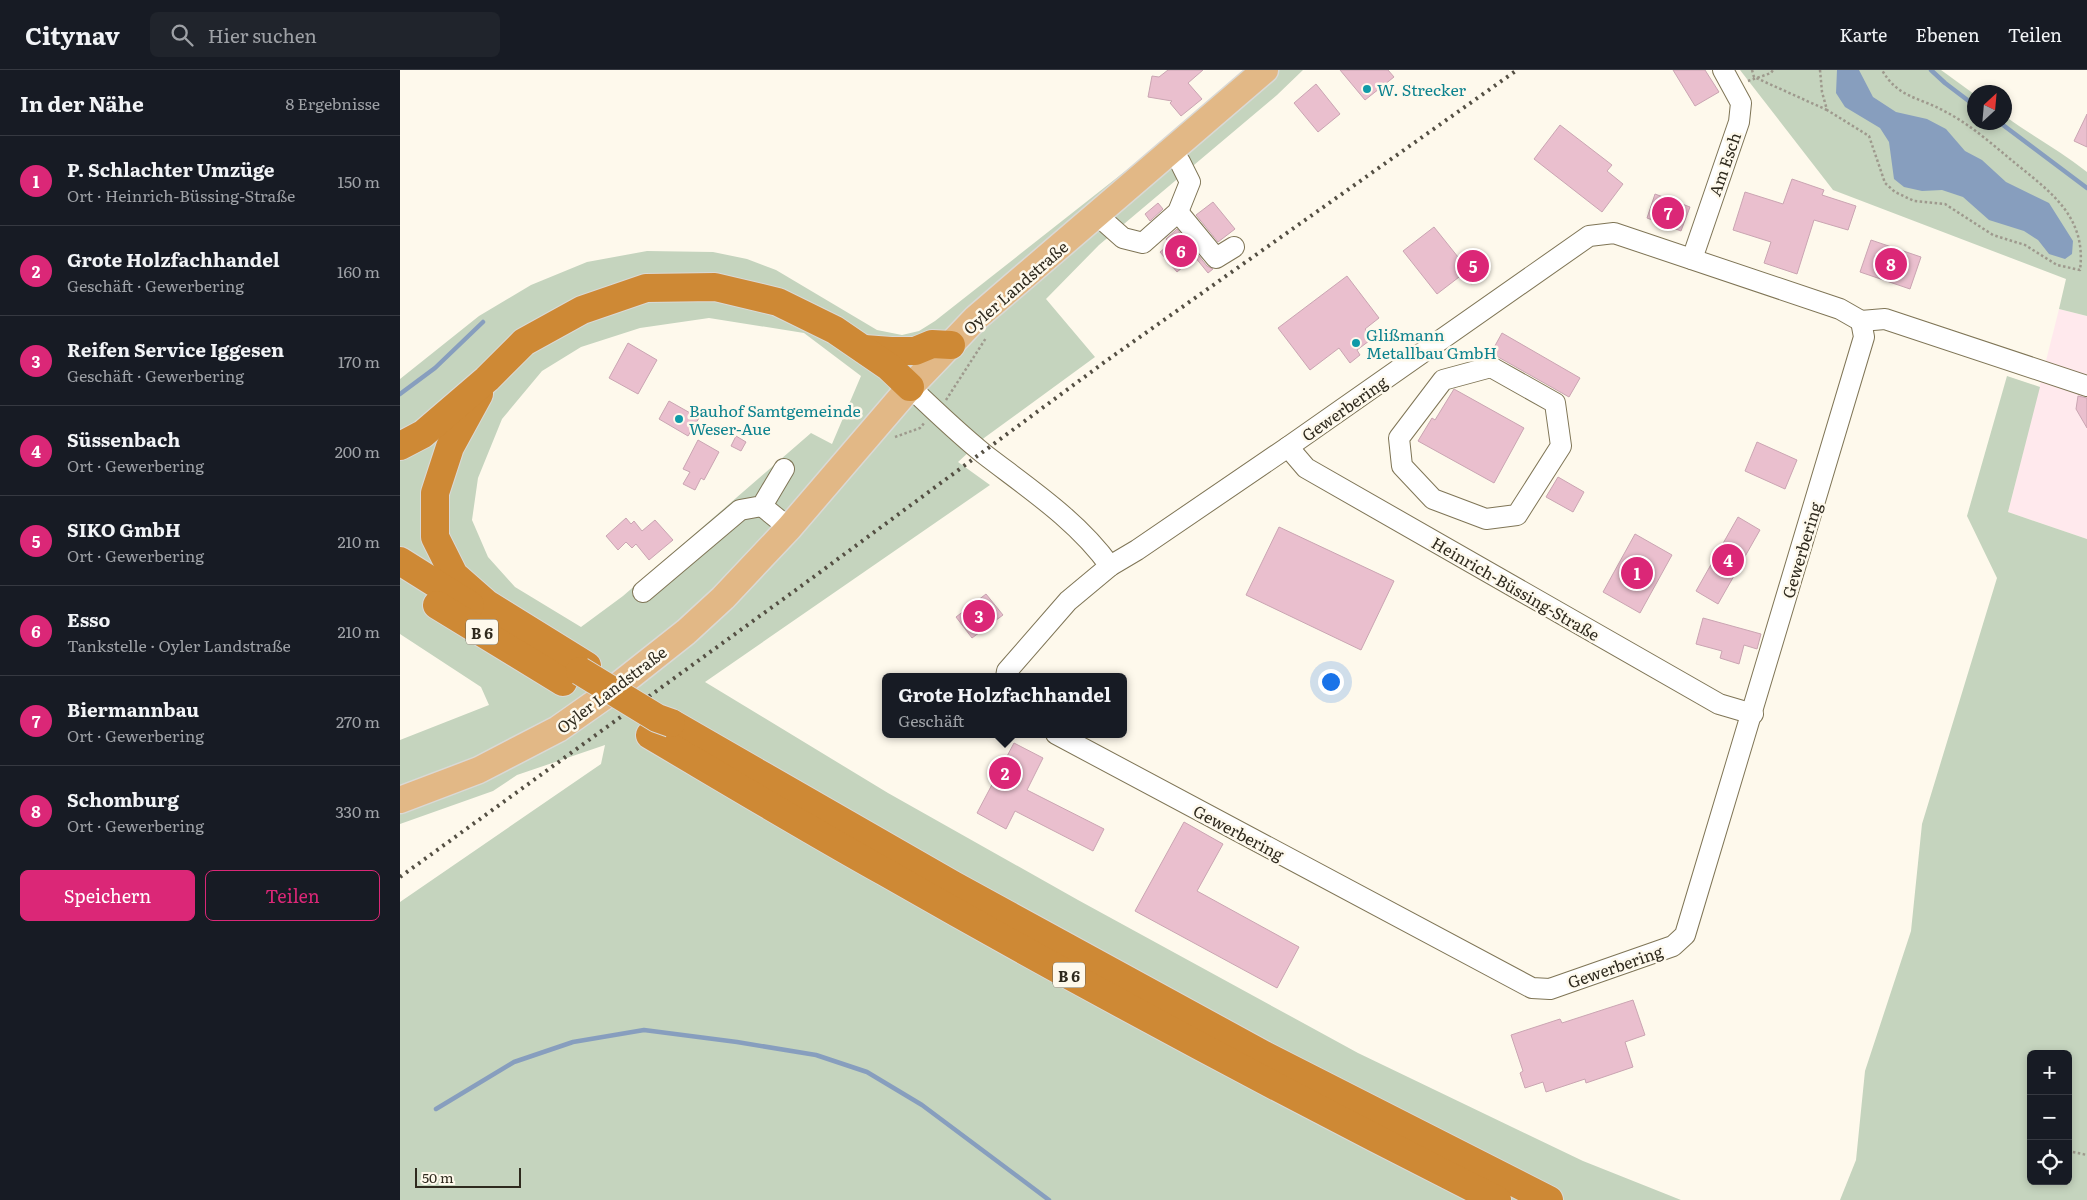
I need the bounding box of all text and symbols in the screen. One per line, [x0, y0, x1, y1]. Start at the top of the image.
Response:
search box [150, 12, 500, 57]
text: Citynav [25, 17, 120, 52]
icon: search [168, 21, 196, 49]
text: Hier suchen [208, 21, 317, 49]
text: Karte [1840, 21, 1887, 48]
text: Ebenen [1915, 21, 1980, 48]
text: Teilen [2008, 21, 2062, 48]
place label: W. Strecker [1377, 77, 1467, 101]
marker: W. Strecker [1361, 83, 1373, 95]
north arrow [1967, 85, 2012, 130]
text: In der Nähe [20, 87, 144, 118]
text: 8 Ergebnisse [286, 91, 380, 115]
street label: Am Esch [1702, 128, 1746, 199]
text: P. Schlachter Umzüge [67, 155, 275, 183]
text: 1 [33, 169, 39, 193]
text: 150 m [337, 169, 380, 193]
text: Ort · Heinrich-Büssing-Straße [67, 183, 295, 207]
pin: 7 [1652, 194, 1684, 232]
pin: 6 [1165, 232, 1197, 270]
street label: Oyler Landstraße [957, 235, 1073, 339]
text: Grote Holzfachhandel [67, 245, 280, 273]
pin: 8 [1875, 245, 1907, 283]
pin: 5 [1457, 247, 1489, 285]
text: 2 [32, 259, 40, 283]
text: 160 m [337, 259, 380, 283]
text: Geschäft · Gewerbering [67, 273, 244, 297]
place label: Glißmann Metallbau GmbH [1366, 322, 1497, 364]
text: Reifen Service Iggesen [67, 335, 284, 363]
marker: Glißmann Metallbau GmbH [1350, 337, 1362, 349]
text: 3 [32, 349, 40, 373]
text: 170 m [338, 349, 380, 373]
text: Geschäft · Gewerbering [67, 363, 244, 387]
street label: Gewerbering [1296, 370, 1392, 446]
place label: Bauhof Samtgemeinde Weser-Aue [689, 398, 861, 440]
marker: Bauhof Samtgemeinde Weser-Aue [673, 413, 685, 425]
text: Süssenbach [67, 425, 180, 453]
text: 4 [31, 439, 41, 463]
text: 200 m [335, 439, 380, 463]
text: Ort · Gewerbering [67, 453, 204, 477]
street label: Gewerbering [1775, 499, 1827, 601]
text: SIKO GmbH [67, 515, 181, 543]
text: 5 [32, 529, 40, 553]
text: 210 m [337, 529, 380, 553]
street label: Heinrich-Büssing-Straße [1428, 530, 1604, 646]
pin: 4 [1712, 541, 1744, 579]
text: Ort · Gewerbering [67, 543, 204, 567]
pin: 1 [1621, 554, 1653, 592]
pin: 3 [963, 597, 995, 635]
text: Esso [67, 605, 110, 633]
text: 6 [31, 619, 41, 643]
text: 210 m [337, 619, 380, 643]
road number: B 6 [466, 620, 498, 644]
text: Tankstelle · Oyler Landstraße [67, 633, 291, 657]
street label: Oyler Landstraße [551, 640, 671, 738]
your location [1318, 669, 1344, 695]
popup [882, 673, 1127, 738]
text: Grote Holzfachhandel [898, 680, 1111, 708]
text: Biermannbau [67, 695, 199, 723]
text: Geschäft [898, 708, 964, 732]
text: 7 [32, 709, 40, 733]
text: 270 m [336, 709, 380, 733]
text: Ort · Gewerbering [67, 723, 204, 747]
pin: 2 [989, 754, 1021, 792]
text: Schomburg [67, 785, 179, 813]
street label: Gewerbering [1190, 798, 1289, 866]
text: 8 [31, 799, 41, 823]
text: 330 m [335, 799, 380, 823]
text: Ort · Gewerbering [67, 813, 204, 837]
button: Speichern [20, 870, 195, 921]
button: Teilen [205, 870, 380, 921]
street label: Gewerbering [1564, 938, 1666, 994]
road number: B 6 [1053, 962, 1085, 988]
map controls [2027, 1050, 2072, 1185]
button: + [2027, 1050, 2072, 1095]
button: − [2027, 1095, 2072, 1140]
button: locate [2027, 1140, 2072, 1185]
scale bar [415, 1165, 521, 1188]
text: 50 m [422, 1167, 454, 1187]

